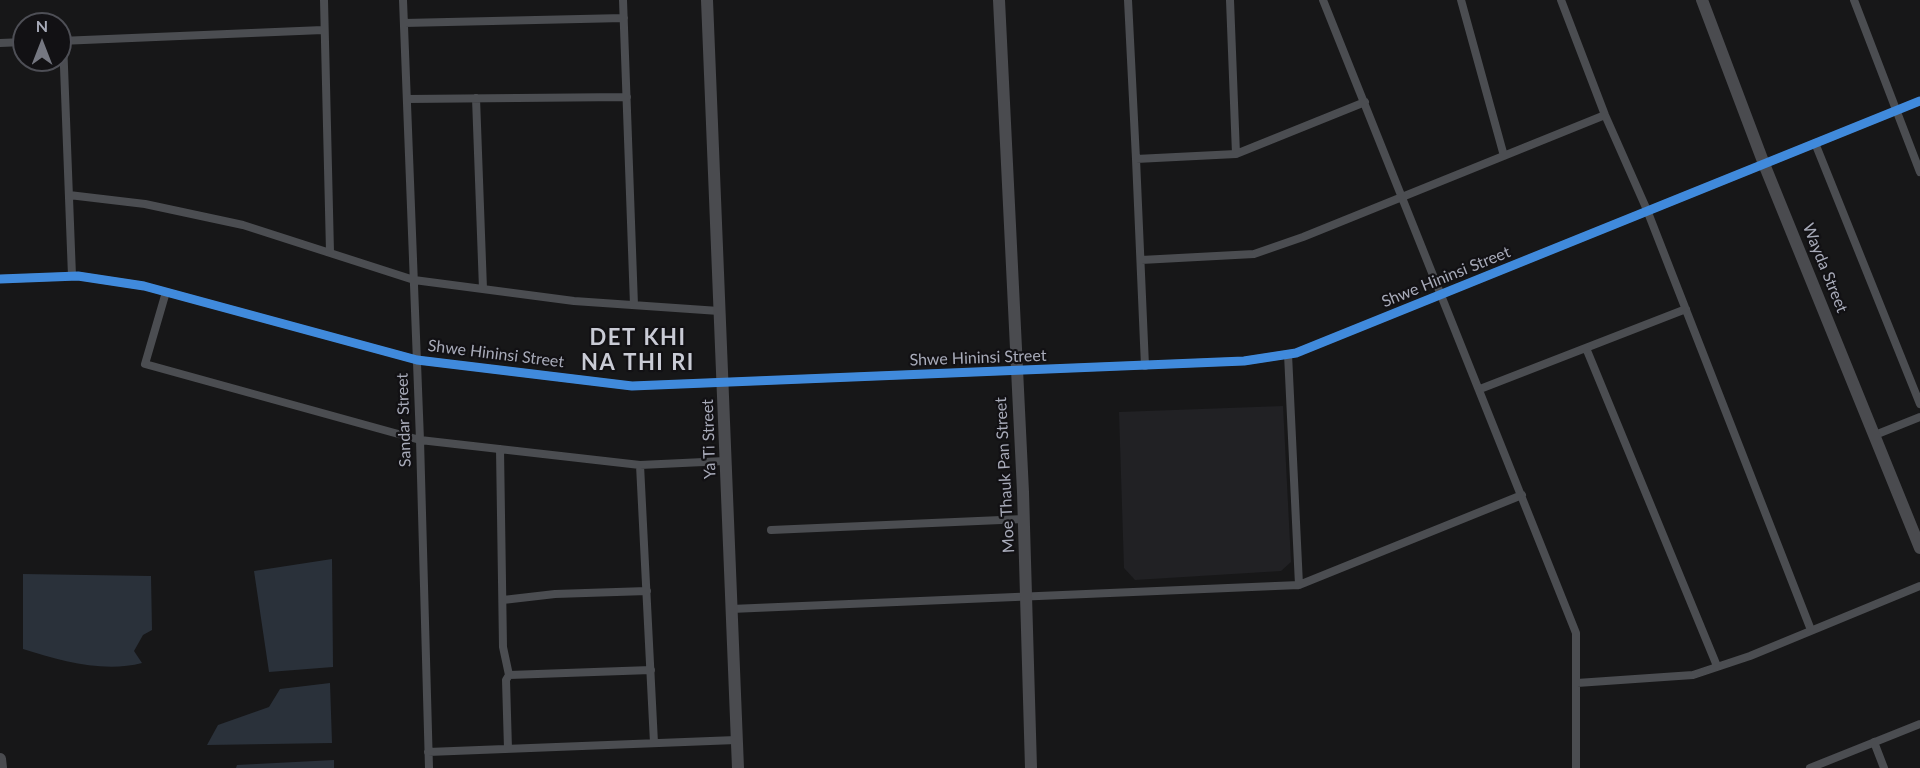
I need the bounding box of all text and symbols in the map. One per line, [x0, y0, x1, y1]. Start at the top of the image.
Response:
north arrow [12, 12, 72, 72]
text: N [36, 16, 48, 35]
street label: Wayda Street [1798, 221, 1852, 315]
street label: Shwe Hininsi Street [1379, 242, 1513, 312]
district label: DET KHI NA THI RI [581, 325, 695, 376]
street label: Shwe Hininsi Street [427, 336, 565, 372]
street label: Shwe Hininsi Street [909, 346, 1047, 370]
street label: Sandar Street [393, 372, 415, 468]
street label: Moe Thauk Pan Street [991, 397, 1019, 553]
street label: Ya Ti Street [698, 399, 720, 479]

